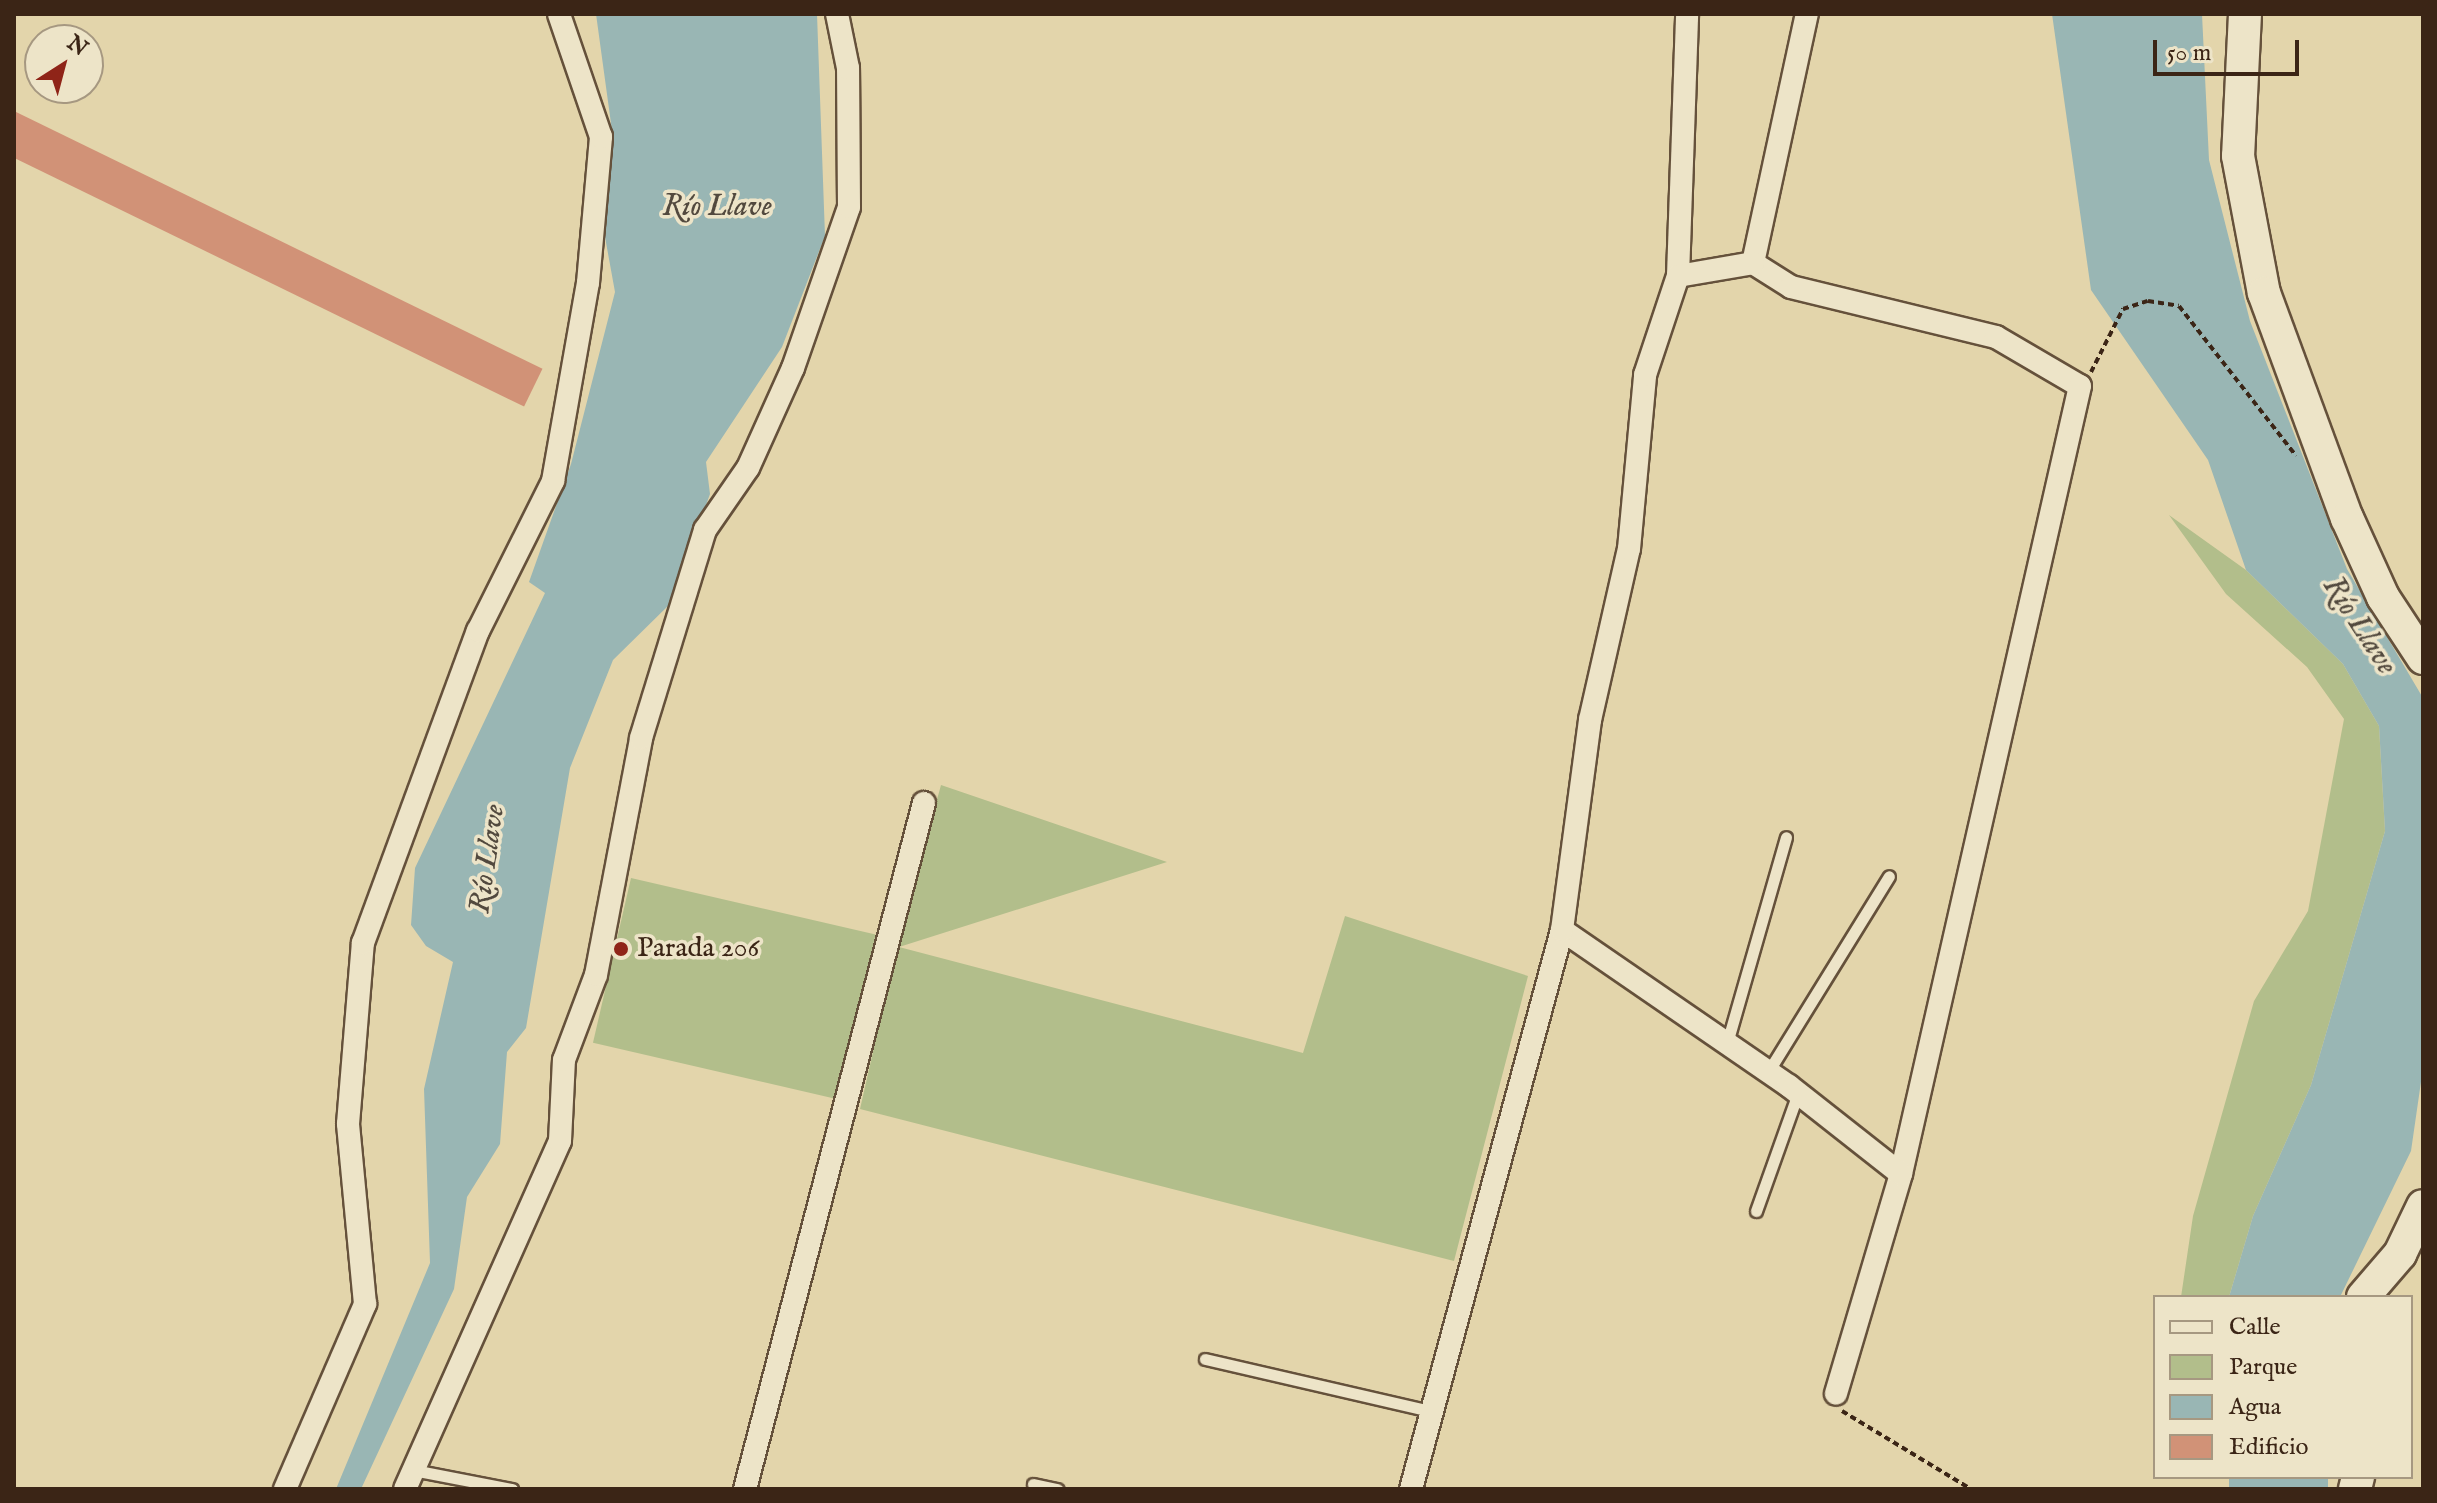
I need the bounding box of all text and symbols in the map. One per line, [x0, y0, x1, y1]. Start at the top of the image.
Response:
north arrow [24, 24, 104, 104]
scale bar [2157, 24, 2303, 74]
text: N [61, 29, 93, 63]
text: 50 m [2167, 38, 2211, 69]
water label: Río Llave [662, 189, 772, 225]
water label: Río Llave [2314, 570, 2404, 682]
water label: Río Llave [463, 802, 513, 916]
place label: Parada 206 [637, 932, 759, 966]
marker: Parada 206 [612, 940, 630, 958]
legend [2153, 1295, 2413, 1479]
text: Calle [2229, 1312, 2281, 1343]
text: Parque [2229, 1352, 2297, 1383]
text: Agua [2229, 1392, 2281, 1423]
text: Edificio [2229, 1432, 2308, 1463]

